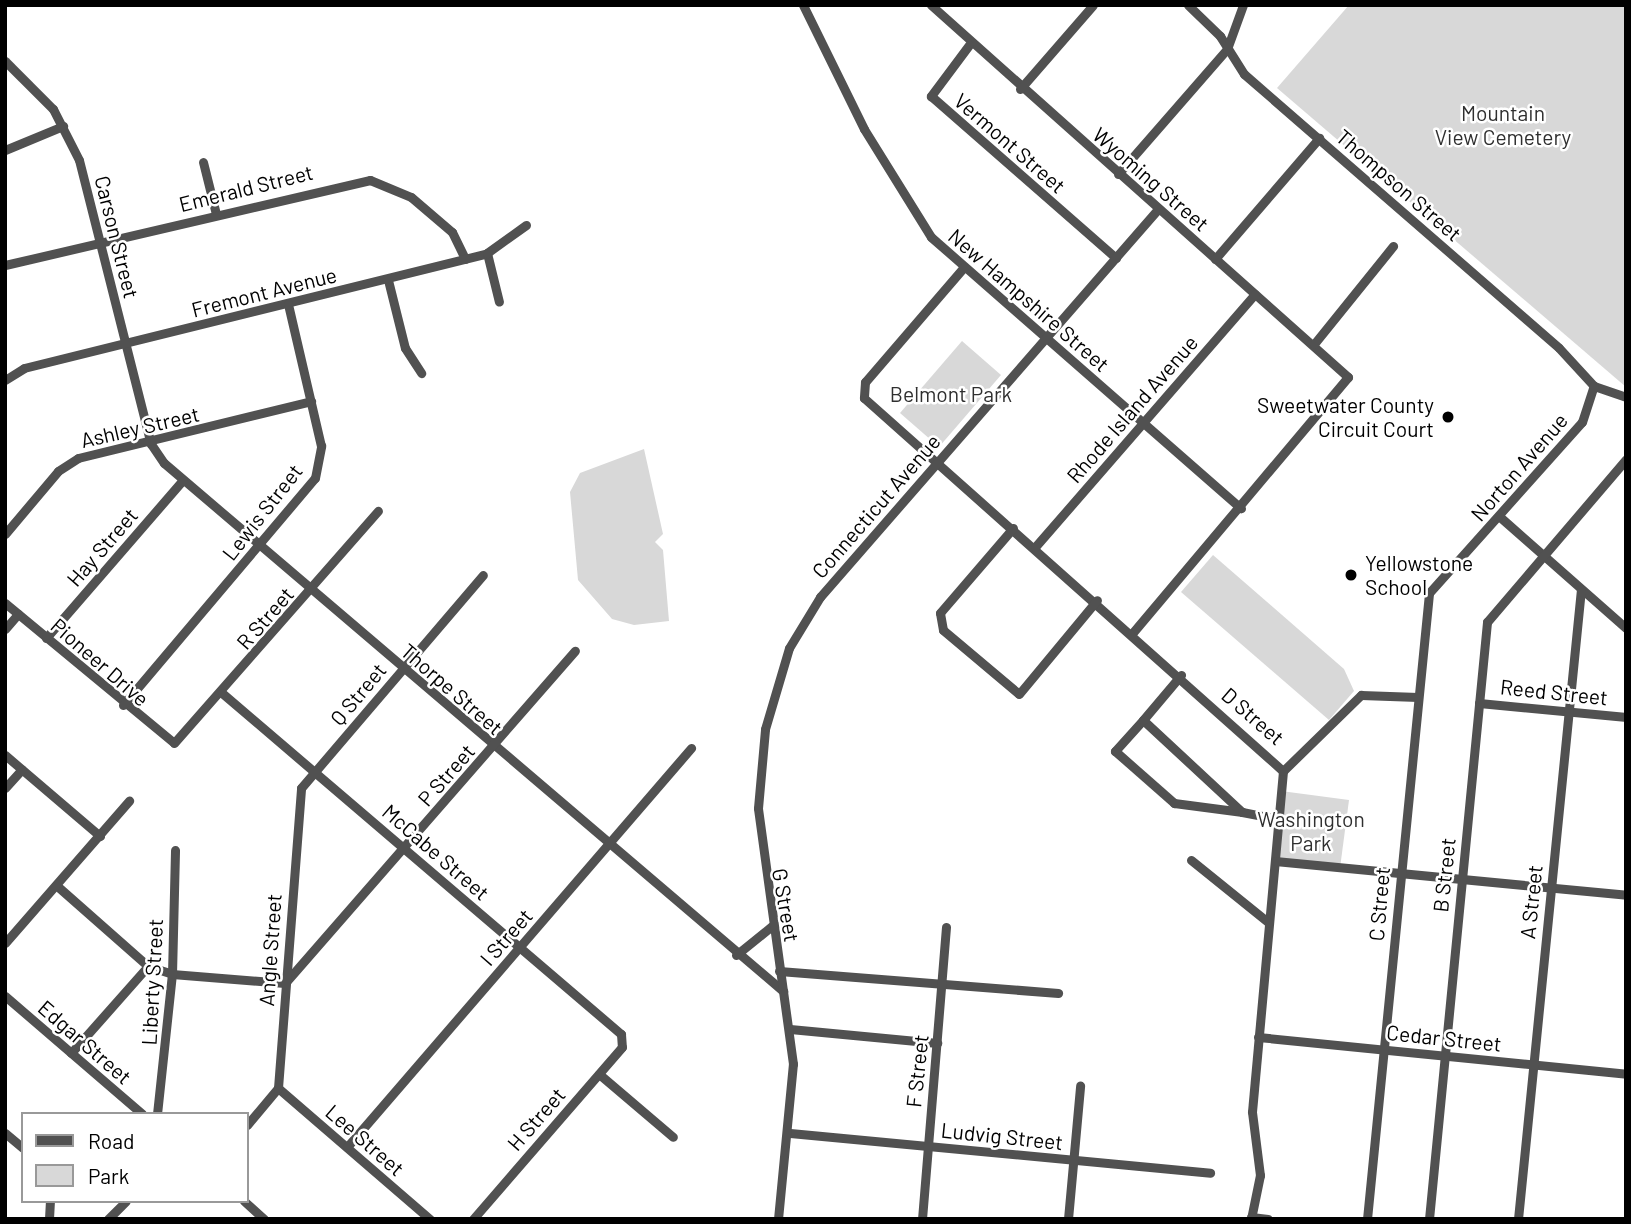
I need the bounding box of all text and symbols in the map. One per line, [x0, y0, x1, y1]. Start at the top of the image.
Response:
street label: Vermont Street [949, 88, 1071, 198]
park label: Mountain View Cemetery [1435, 100, 1571, 150]
street label: Wyoming Street [1088, 122, 1214, 236]
street label: Thompson Street [1331, 124, 1467, 246]
street label: Emerald Street [176, 159, 316, 217]
street label: Carson Street [90, 173, 144, 301]
street label: New Hampshire Street [943, 223, 1115, 377]
street label: Fremont Avenue [189, 262, 339, 322]
street label: Rhode Island Avenue [1061, 330, 1203, 488]
park label: Belmont Park [890, 381, 1012, 407]
place label: Sweetwater County Circuit Court [1257, 392, 1434, 442]
street label: Ashley Street [78, 401, 202, 453]
street label: Norton Avenue [1465, 408, 1573, 526]
marker: Sweetwater County Circuit Court [1440, 409, 1456, 425]
street label: Connecticut Avenue [807, 429, 945, 583]
street label: Lewis Street [217, 459, 307, 565]
street label: Hay Street [61, 503, 143, 591]
place label: Yellowstone School [1365, 550, 1473, 600]
marker: Yellowstone School [1343, 567, 1359, 583]
street label: R Street [231, 582, 299, 654]
street label: Pioneer Drive [46, 613, 154, 711]
street label: Thorpe Street [396, 638, 508, 740]
street label: Q Street [325, 658, 391, 730]
street label: Reed Street [1499, 674, 1609, 710]
street label: D Street [1217, 682, 1289, 750]
street label: P Street [412, 739, 480, 811]
street label: McCabe Street [377, 799, 495, 905]
park label: Washington Park [1257, 806, 1365, 856]
street label: B Street [1428, 837, 1460, 913]
street label: A Street [1515, 864, 1547, 940]
street label: G Street [767, 866, 805, 944]
street label: C Street [1363, 866, 1395, 942]
street label: Angle Street [253, 893, 287, 1007]
street label: I Street [475, 903, 537, 971]
street label: Liberty Street [136, 918, 168, 1046]
street label: Edgar Street [33, 995, 137, 1089]
street label: Cedar Street [1385, 1019, 1503, 1057]
street label: F Street [901, 1033, 933, 1109]
street label: H Street [502, 1082, 570, 1156]
street label: Lee Street [321, 1099, 409, 1181]
legend [21, 1112, 248, 1203]
street label: Ludvig Street [940, 1117, 1064, 1155]
text: Road [88, 1128, 134, 1153]
text: Park [88, 1163, 129, 1188]

